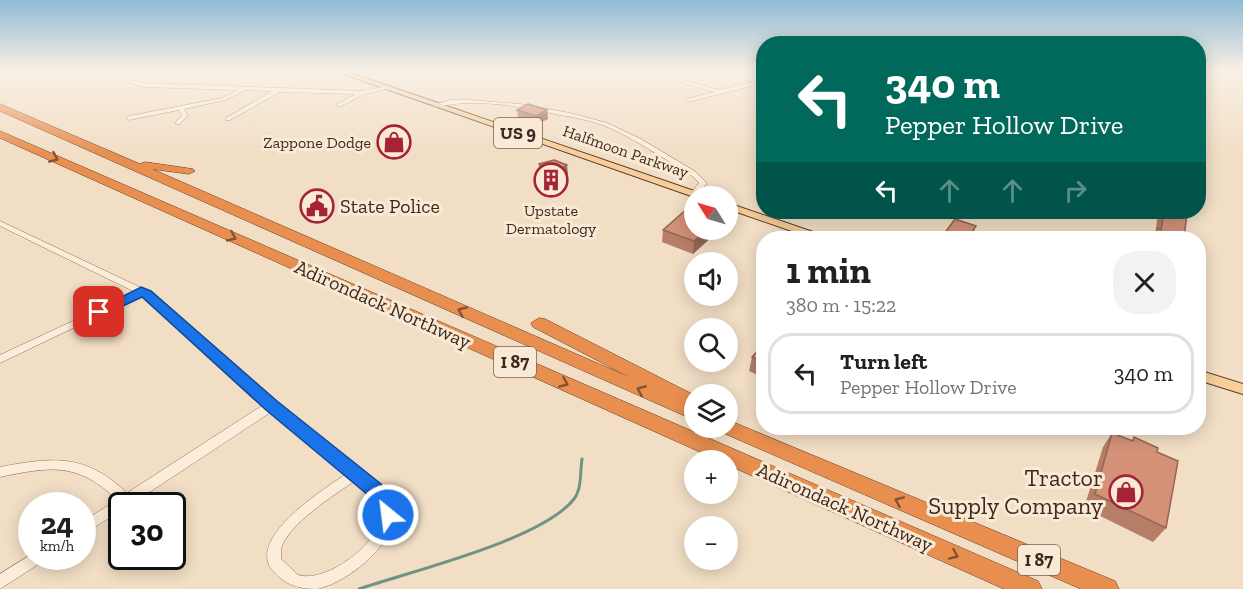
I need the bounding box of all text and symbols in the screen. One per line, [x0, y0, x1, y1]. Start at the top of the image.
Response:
text: 340 m [885, 58, 1000, 109]
icon: left [786, 60, 864, 138]
text: Pepper Hollow Drive [885, 109, 1123, 141]
road number: US 9 [494, 118, 542, 148]
street label: Halfmoon Parkway [561, 121, 692, 182]
shop icon: Zappone Dodge [376, 124, 412, 160]
place label: Zappone Dodge [263, 133, 371, 152]
one-way arrow [47, 151, 58, 163]
building icon: Upstate Dermatology [533, 162, 569, 198]
icon: left [870, 174, 903, 207]
icon: ahead [933, 174, 966, 207]
icon: ahead [996, 174, 1029, 207]
icon: right [1059, 174, 1092, 207]
north arrow [684, 186, 738, 240]
map controls [684, 186, 738, 570]
public building icon: State Police [299, 188, 335, 224]
place label: State Police [340, 194, 440, 218]
place label: Upstate Dermatology [506, 201, 597, 238]
one-way arrow [225, 229, 236, 241]
text: 1 min [786, 249, 871, 292]
button: close [1113, 251, 1176, 314]
button: sound [684, 252, 738, 306]
street label: Adirondack Northway [291, 254, 475, 354]
pin [73, 286, 124, 337]
text: 380 m · 15:22 [786, 293, 896, 317]
icon: arrive [82, 295, 115, 328]
one-way arrow [458, 306, 469, 318]
button: search [684, 318, 738, 372]
road number: I 87 [494, 347, 536, 377]
text: Turn left [840, 348, 927, 375]
icon: left [789, 357, 822, 390]
text: 340 m [1114, 360, 1173, 387]
text: Pepper Hollow Drive [840, 375, 1017, 399]
one-way arrow [558, 376, 569, 388]
button: layers [684, 384, 738, 438]
one-way arrow [636, 385, 647, 397]
button: + [684, 450, 738, 504]
street label: Adirondack Northway [753, 457, 937, 557]
place label: Tractor Supply Company [928, 463, 1104, 520]
shop icon: Tractor Supply Company [1108, 474, 1144, 510]
position arrow [356, 483, 420, 547]
speed limit sign: 30 [108, 492, 186, 570]
one-way arrow [894, 496, 905, 508]
text: 24 [40, 506, 74, 542]
button: − [684, 516, 738, 570]
text: km/h [40, 537, 74, 555]
road number: I 87 [1018, 545, 1060, 575]
one-way arrow [947, 548, 958, 560]

